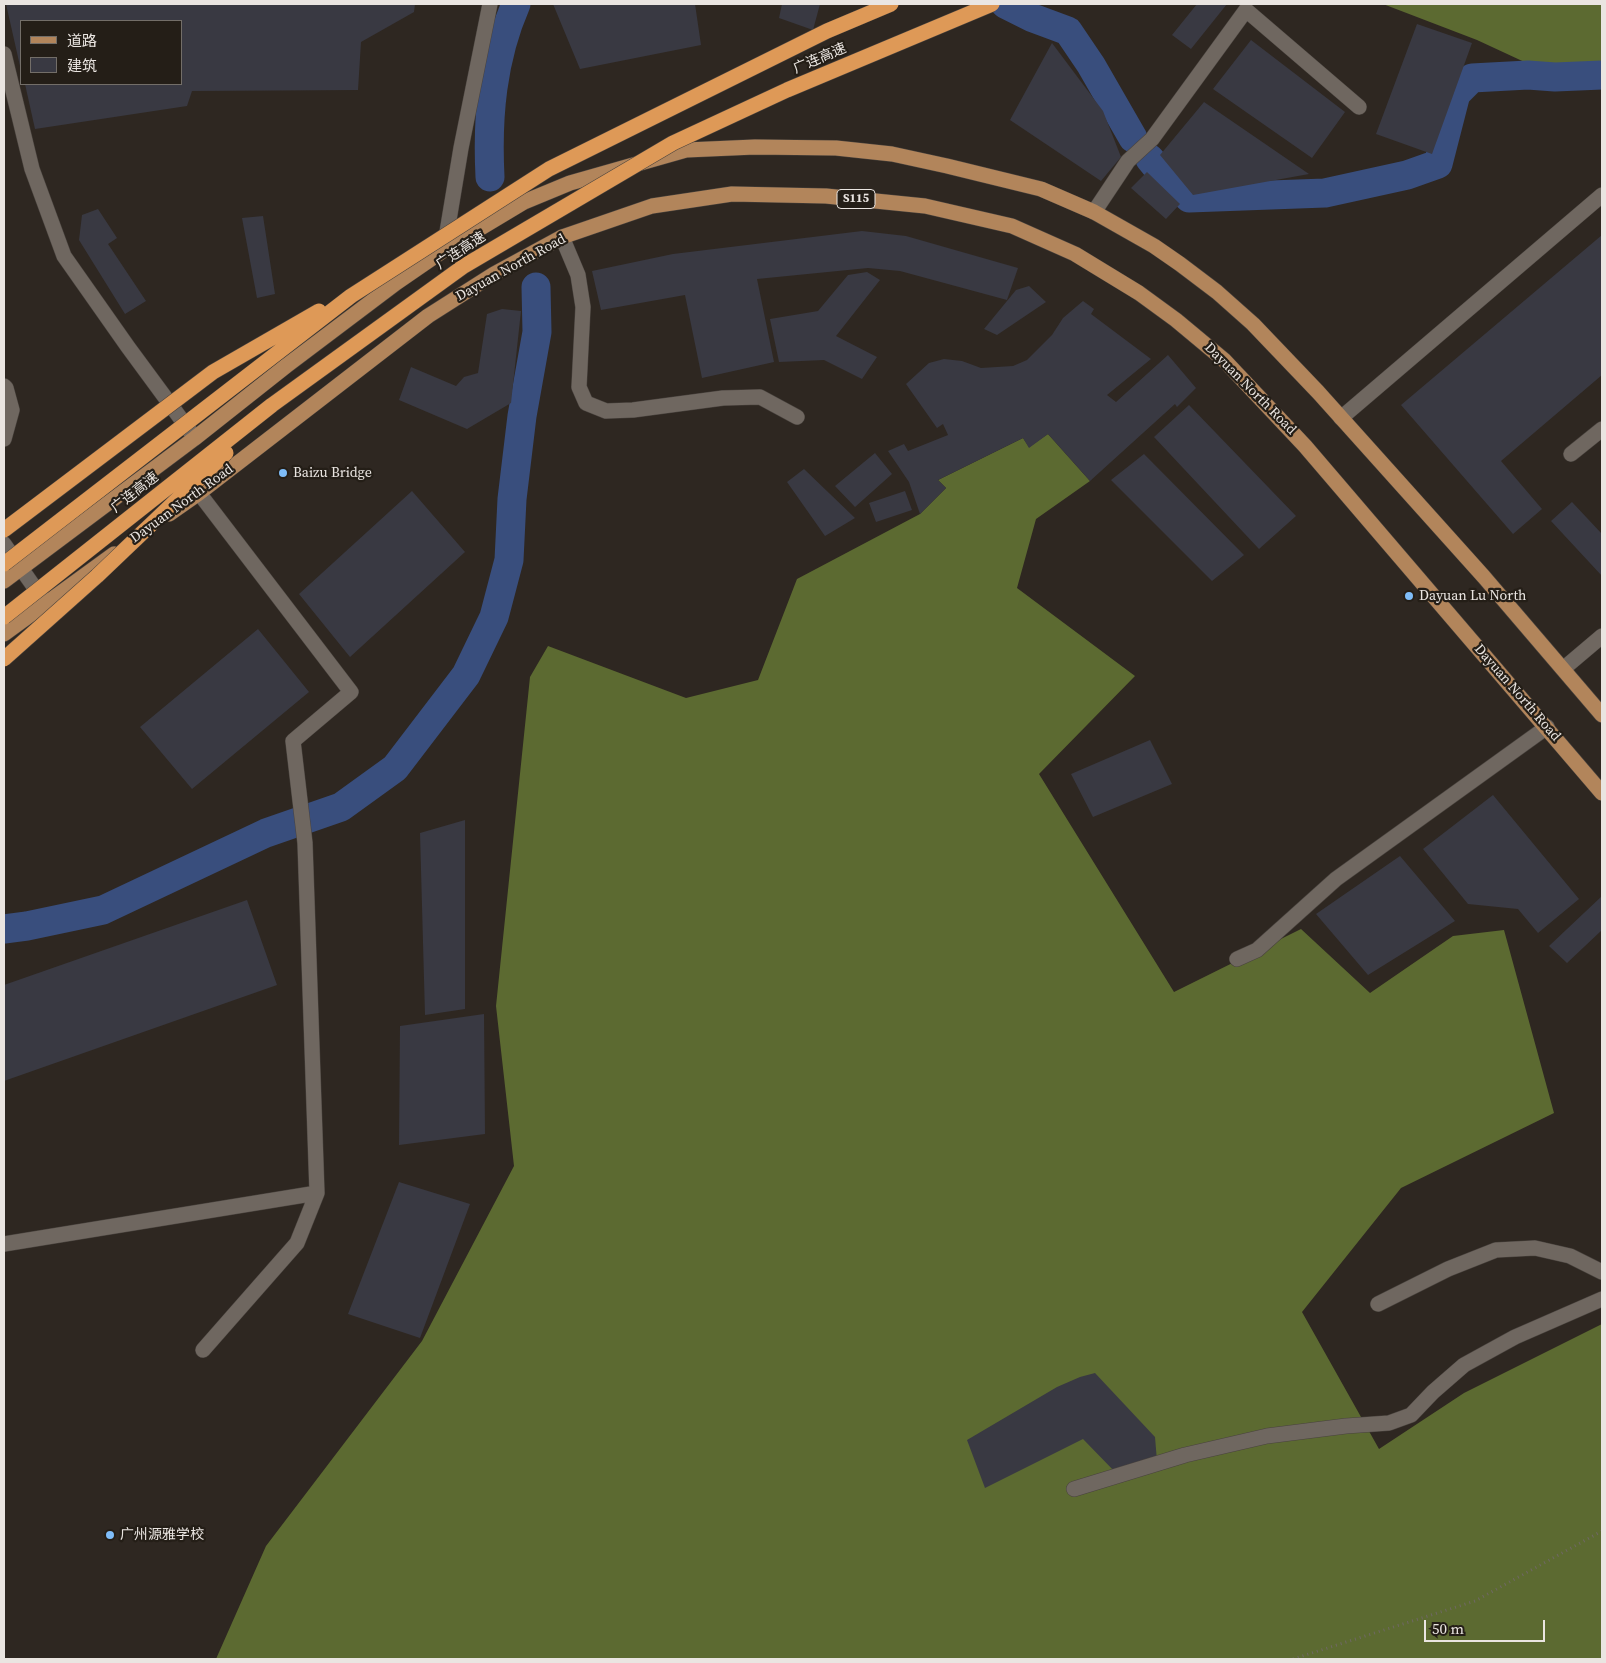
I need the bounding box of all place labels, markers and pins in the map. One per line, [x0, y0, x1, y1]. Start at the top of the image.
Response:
place label: Baizu Bridge [293, 465, 372, 481]
marker: Baizu Bridge [277, 467, 289, 479]
place label: Dayuan Lu North [1419, 588, 1526, 604]
marker: Dayuan Lu North [1403, 590, 1415, 602]
place label: 广州源雅学校 [120, 1527, 204, 1543]
marker: 广州源雅学校 [104, 1529, 116, 1541]

